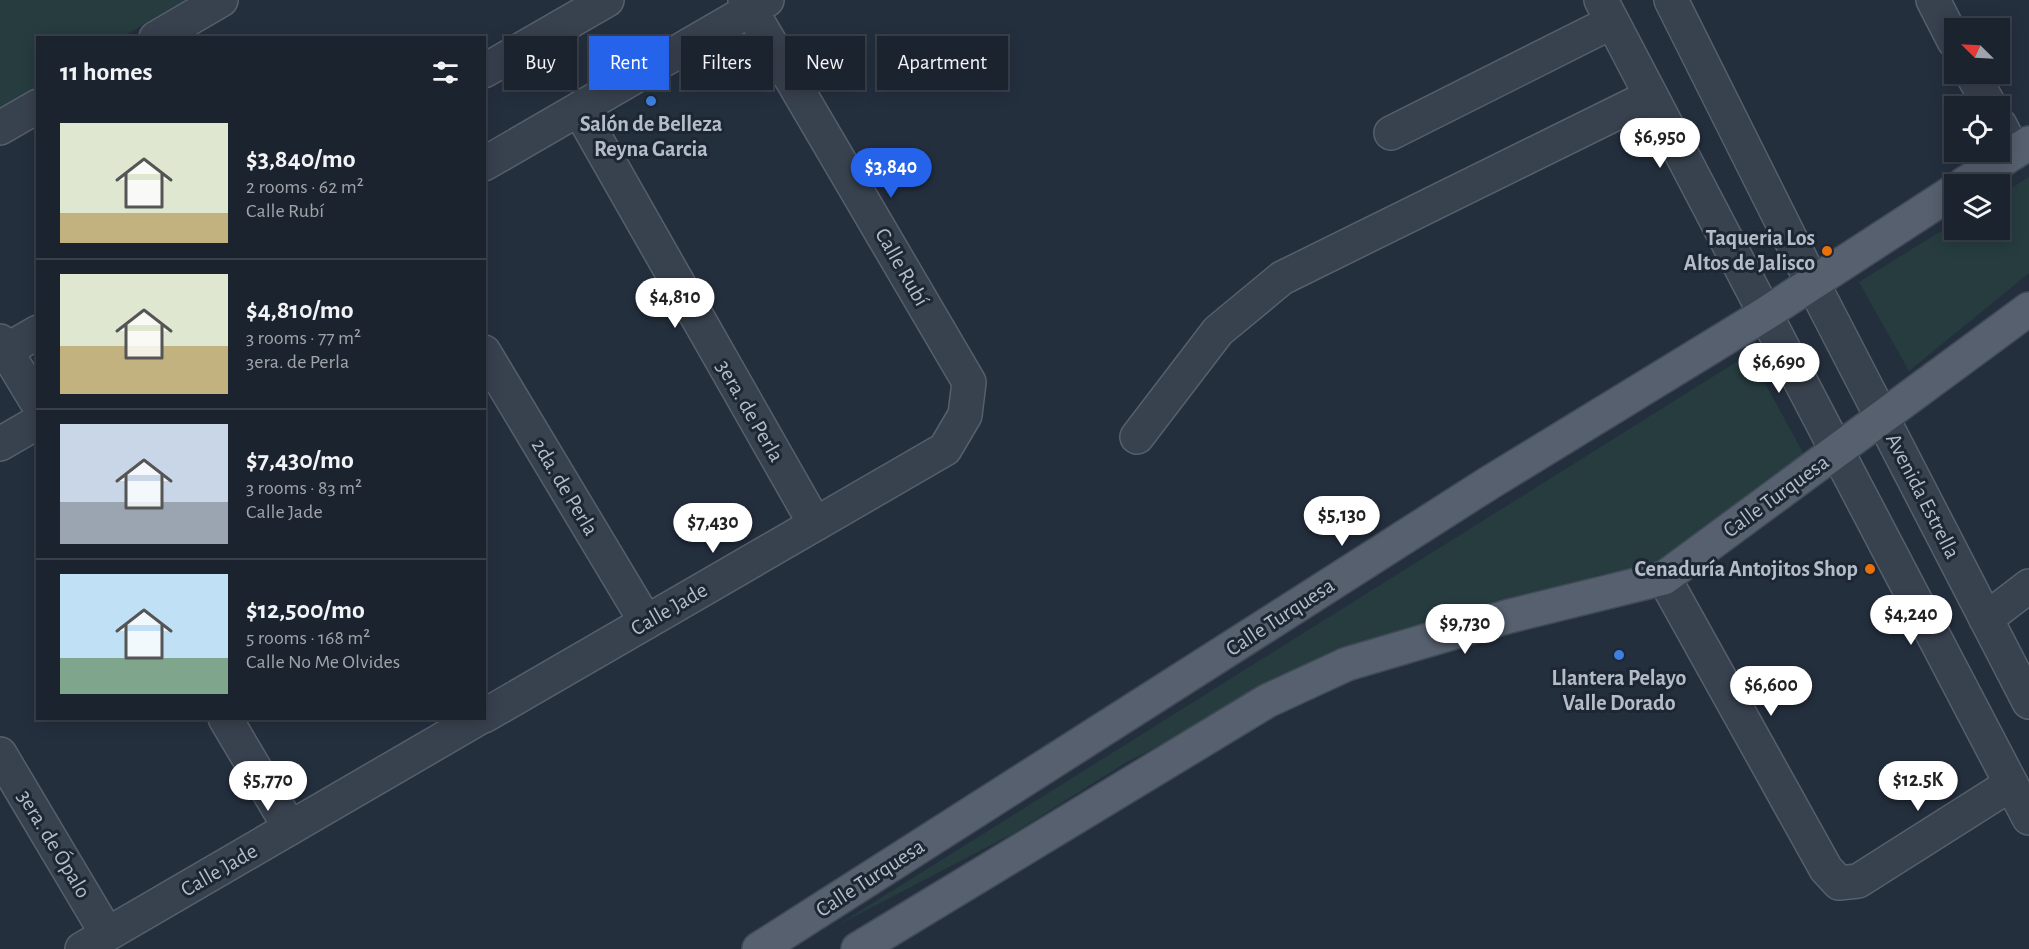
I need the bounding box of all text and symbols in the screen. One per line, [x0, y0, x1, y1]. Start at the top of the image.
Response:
north arrow [1944, 18, 2010, 84]
map controls [1944, 18, 2010, 240]
chip: Buy [504, 36, 577, 90]
chip: Rent [589, 36, 669, 90]
chip: Filters [681, 36, 773, 90]
chip: New [785, 36, 865, 90]
chip: Apartment [877, 36, 1008, 90]
icon: filters [429, 56, 462, 89]
text: 11 homes [60, 59, 152, 85]
marker: Salón de Belleza Reyna Garcia [644, 94, 658, 108]
button: locate [1944, 96, 2010, 162]
place label: Salón de Belleza Reyna Garcia [580, 113, 723, 161]
pin: $6,950 [1611, 118, 1709, 169]
text: $6,950 [1634, 127, 1686, 147]
text: $3,840/mo [246, 146, 356, 172]
icon: home [108, 147, 180, 219]
pin: $3,840 [842, 148, 940, 199]
text: $3,840 [865, 157, 917, 177]
button: layers [1944, 174, 2010, 240]
text: 2 rooms · 62 m² [246, 177, 364, 197]
text: Calle Rubí [246, 201, 324, 221]
street label: Calle Rubí [871, 224, 933, 310]
place label: Taqueria Los Altos de Jalisco [1684, 227, 1815, 274]
marker: Taqueria Los Altos de Jalisco [1820, 244, 1834, 258]
pin: $4,810 [626, 278, 724, 329]
text: $4,810 [649, 287, 701, 307]
text: $4,810/mo [246, 297, 354, 323]
icon: home [108, 298, 180, 370]
text: 3 rooms · 77 m² [246, 328, 361, 348]
pin: $6,690 [1730, 343, 1828, 394]
text: 3era. de Perla [246, 352, 349, 372]
text: $6,690 [1753, 352, 1805, 372]
street label: 3era. de Perla [712, 356, 788, 466]
street label: Avenida Estrella [1882, 430, 1964, 562]
street label: 2da. de Perla [528, 435, 602, 539]
text: $7,430/mo [246, 447, 354, 473]
icon: home [108, 448, 180, 520]
street label: Calle Turquesa [1719, 451, 1833, 541]
text: 3 rooms · 83 m² [246, 478, 362, 498]
pin: $5,130 [1293, 496, 1391, 547]
text: Calle Jade [246, 502, 323, 522]
pin: $7,430 [664, 503, 762, 554]
text: $5,130 [1318, 505, 1366, 525]
text: $7,430 [687, 512, 739, 532]
place label: Cenaduría Antojitos Shop [1635, 558, 1858, 581]
marker: Cenaduría Antojitos Shop [1863, 562, 1877, 576]
street label: Calle Turquesa [1222, 574, 1338, 660]
street label: Calle Jade [627, 578, 711, 640]
pin: $4,240 [1862, 595, 1960, 646]
text: $12,500/mo [246, 597, 365, 623]
icon: home [108, 598, 180, 670]
pin: $9,730 [1416, 604, 1514, 655]
text: $4,240 [1884, 604, 1938, 624]
text: $9,730 [1440, 613, 1490, 633]
text: 5 rooms · 168 m² [246, 628, 370, 648]
marker: Llantera Pelayo Valle Dorado [1612, 648, 1626, 662]
text: Calle No Me Olvides [246, 652, 400, 672]
pin: $6,600 [1722, 666, 1820, 717]
place label: Llantera Pelayo Valle Dorado [1552, 667, 1687, 714]
text: $6,600 [1744, 675, 1798, 695]
pin: $5,770 [219, 761, 317, 812]
pin: $12.5K [1869, 761, 1967, 812]
text: $5,770 [243, 770, 293, 790]
text: $12.5K [1893, 770, 1943, 790]
street label: 3era. de Ópalo [13, 786, 96, 902]
street label: Calle Turquesa [812, 835, 928, 921]
street label: Calle Jade [177, 839, 261, 901]

